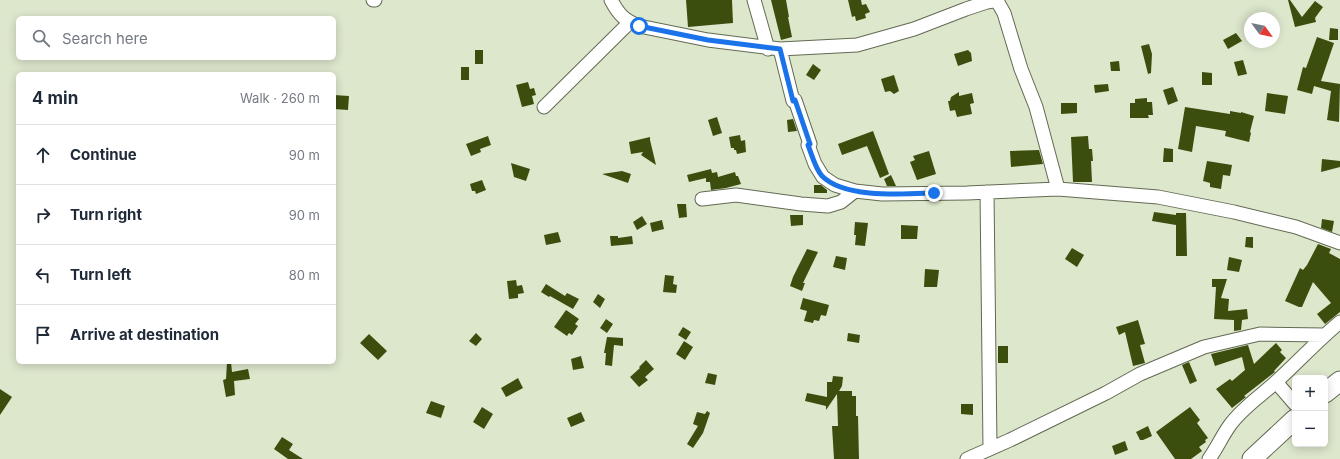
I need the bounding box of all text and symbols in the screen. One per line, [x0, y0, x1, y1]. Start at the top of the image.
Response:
north arrow [1244, 12, 1280, 48]
search box [16, 16, 336, 60]
route start [630, 17, 648, 35]
icon: search [30, 27, 52, 49]
text: Search here [62, 29, 148, 48]
text: 4 min [32, 88, 78, 108]
text: Walk · 260 m [240, 90, 320, 106]
icon: ahead [32, 144, 54, 166]
text: Continue [70, 145, 137, 164]
text: 90 m [289, 147, 320, 163]
route end [925, 184, 943, 202]
icon: right [32, 204, 54, 226]
text: Turn right [70, 205, 142, 224]
text: 90 m [289, 207, 320, 223]
icon: left [32, 264, 54, 286]
text: Turn left [70, 265, 131, 284]
text: 80 m [289, 267, 320, 283]
icon: arrive [32, 324, 54, 346]
text: Arrive at destination [70, 325, 219, 344]
map controls [1292, 375, 1328, 447]
button: + [1292, 375, 1328, 411]
button: − [1292, 411, 1328, 447]

